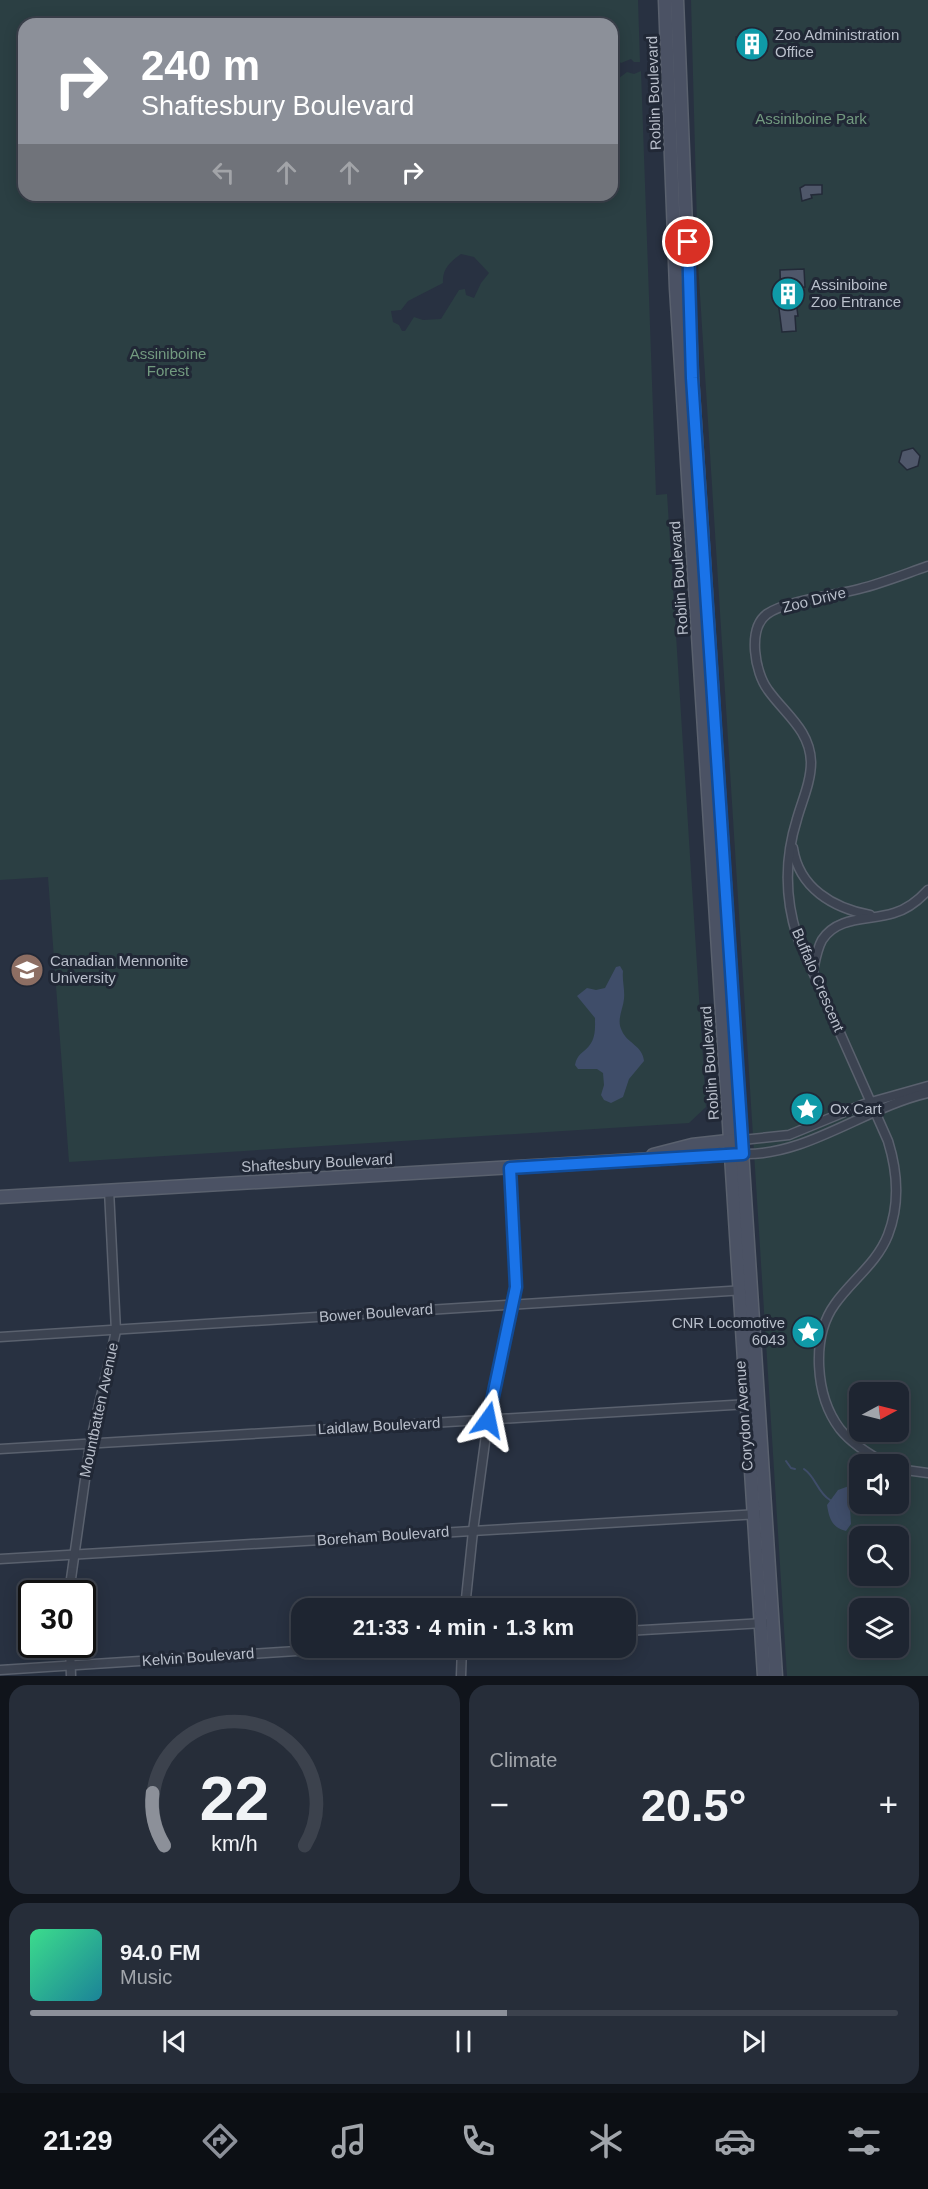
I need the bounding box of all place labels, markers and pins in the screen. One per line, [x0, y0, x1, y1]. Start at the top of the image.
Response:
building icon: Zoo Administration Office [734, 26, 770, 62]
place label: Zoo Administration Office [775, 26, 899, 60]
pin [662, 216, 713, 267]
building icon: Assiniboine Zoo Entrance [770, 276, 806, 312]
place label: Assiniboine Zoo Entrance [811, 276, 901, 310]
school or university icon: Canadian Mennonite University [9, 952, 45, 988]
place label: Canadian Mennonite University [50, 952, 188, 986]
place icon: Ox Cart [789, 1091, 825, 1127]
place label: Ox Cart [830, 1100, 883, 1117]
place label: CNR Locomotive 6043 [672, 1314, 785, 1348]
place icon: CNR Locomotive 6043 [790, 1314, 826, 1350]

